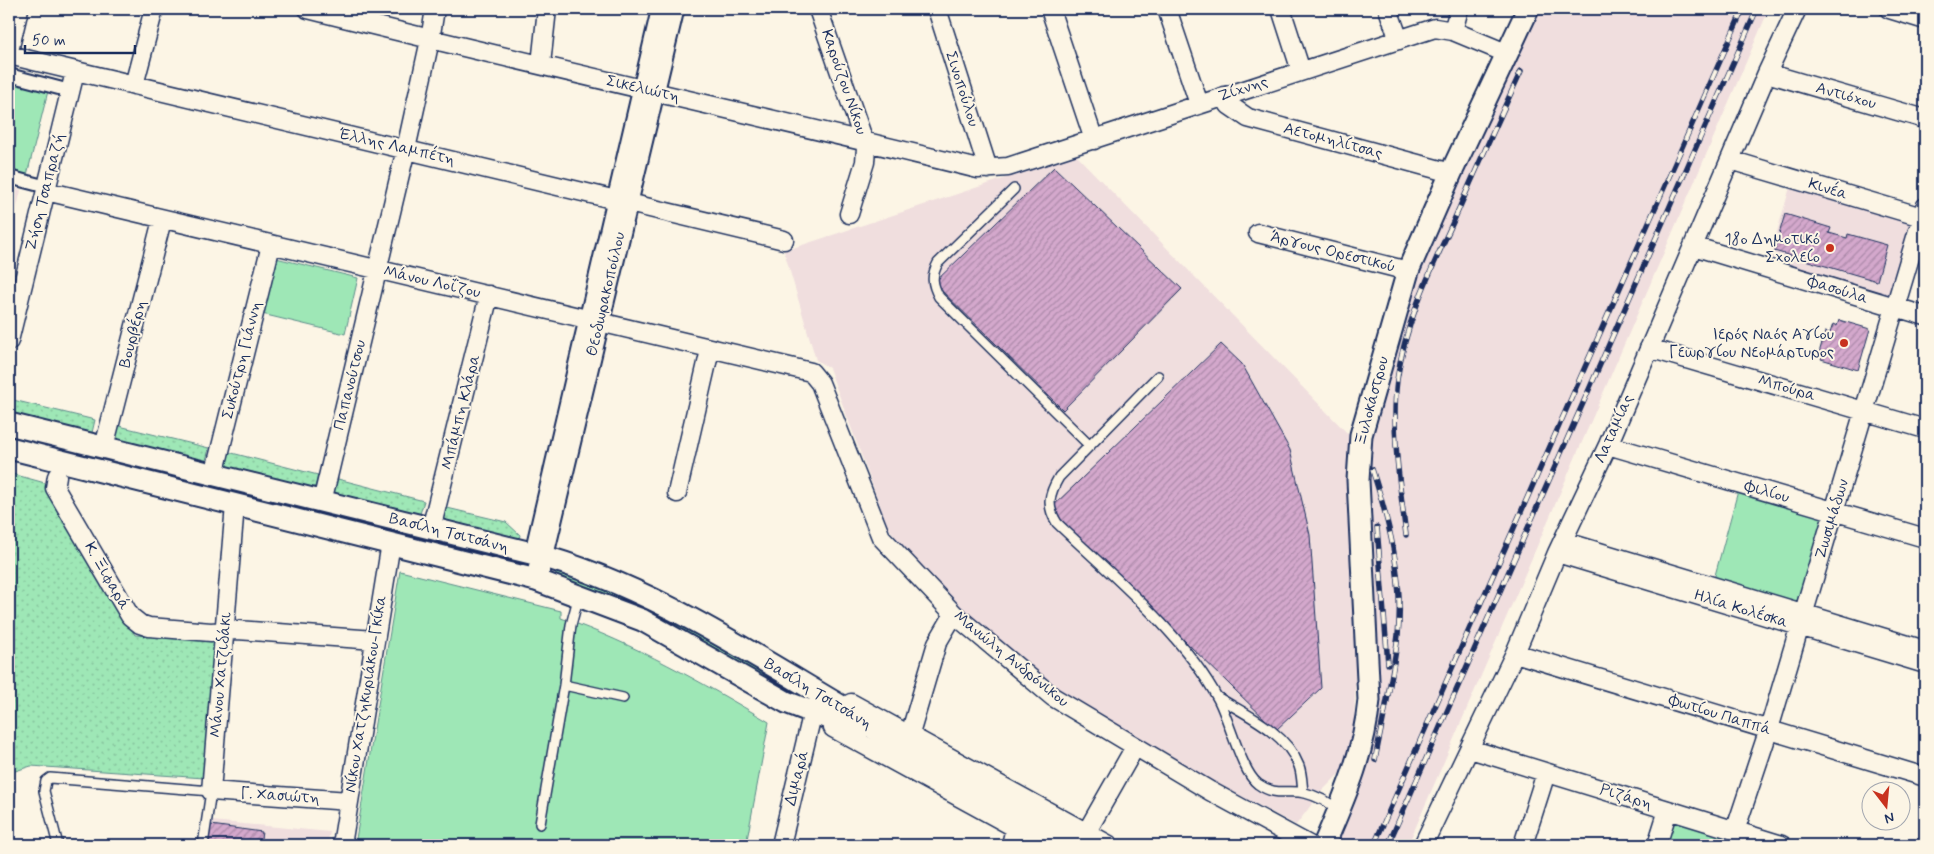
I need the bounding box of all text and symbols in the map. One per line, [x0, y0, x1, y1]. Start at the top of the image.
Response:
scale bar [25, 22, 135, 54]
street label: Καρούζου Νίκου [816, 27, 872, 137]
text: 50 m [32, 31, 66, 51]
street label: Σινοπούλου [940, 49, 984, 129]
street label: Σικελιώτη [604, 70, 682, 108]
street label: Ζίχνης [1216, 71, 1270, 107]
street label: Αντιόχου [1813, 77, 1879, 115]
street label: Αετομηλίτσας [1281, 118, 1385, 164]
street label: Έλλης Λαμπέτη [337, 122, 457, 171]
street label: Ζήση Τσαπραζή [20, 131, 70, 253]
street label: Κινέα [1806, 172, 1851, 205]
street label: Άργους Ορεστικού [1268, 226, 1398, 278]
place label: 18ο Δημοτικό Σχολείο [1724, 229, 1820, 268]
street label: Θεοδωρακοπούλου [581, 230, 631, 358]
marker: 18ο Δημοτικό Σχολείο [1824, 242, 1836, 254]
street label: Μάνου Λοΐζου [381, 261, 483, 303]
street label: Φασούλα [1804, 271, 1871, 309]
street label: Βουρβέρη [113, 298, 152, 370]
street label: Συκούτρη Γιάννη [217, 299, 267, 421]
place label: Ιερός Ναός Αγίου Γεωργίου Νεομάρτυρος [1669, 324, 1834, 363]
marker: Ιερός Ναός Αγίου Γεωργίου Νεομάρτυρος [1838, 337, 1850, 349]
street label: Παπανούτσου [329, 338, 371, 432]
street label: Μπάμπη Κλάρα [437, 352, 485, 472]
street label: Ξυλοκάστρου [1350, 354, 1394, 448]
street label: Μπούρα [1756, 370, 1818, 406]
street label: Λαταμίας [1590, 391, 1638, 467]
street label: Φιλίου [1741, 475, 1792, 508]
street label: Ζωσιμάδων [1810, 476, 1854, 562]
street label: Βασίλη Τσιτσάνη [387, 508, 511, 558]
street label: Κ. Ξιφαρά [79, 538, 135, 614]
street label: Ηλία Κολέσκα [1691, 584, 1791, 633]
street label: Νίκου Χατζηκυριάκου-Γκίκα [340, 594, 392, 794]
street label: Μανώλη Ανδρόνικου [949, 606, 1073, 712]
street label: Μάνου Χατζιδάκι [205, 611, 237, 739]
street label: Βασίλη Τσιτσάνη [760, 653, 876, 735]
street label: Φωτίου Παππά [1665, 689, 1774, 741]
street label: Διμαρά [780, 748, 814, 808]
street label: Ριζάρη [1597, 779, 1655, 815]
north arrow [1862, 782, 1912, 832]
street label: Γ. Χασιώτη [240, 783, 320, 809]
text: N [1882, 808, 1896, 827]

